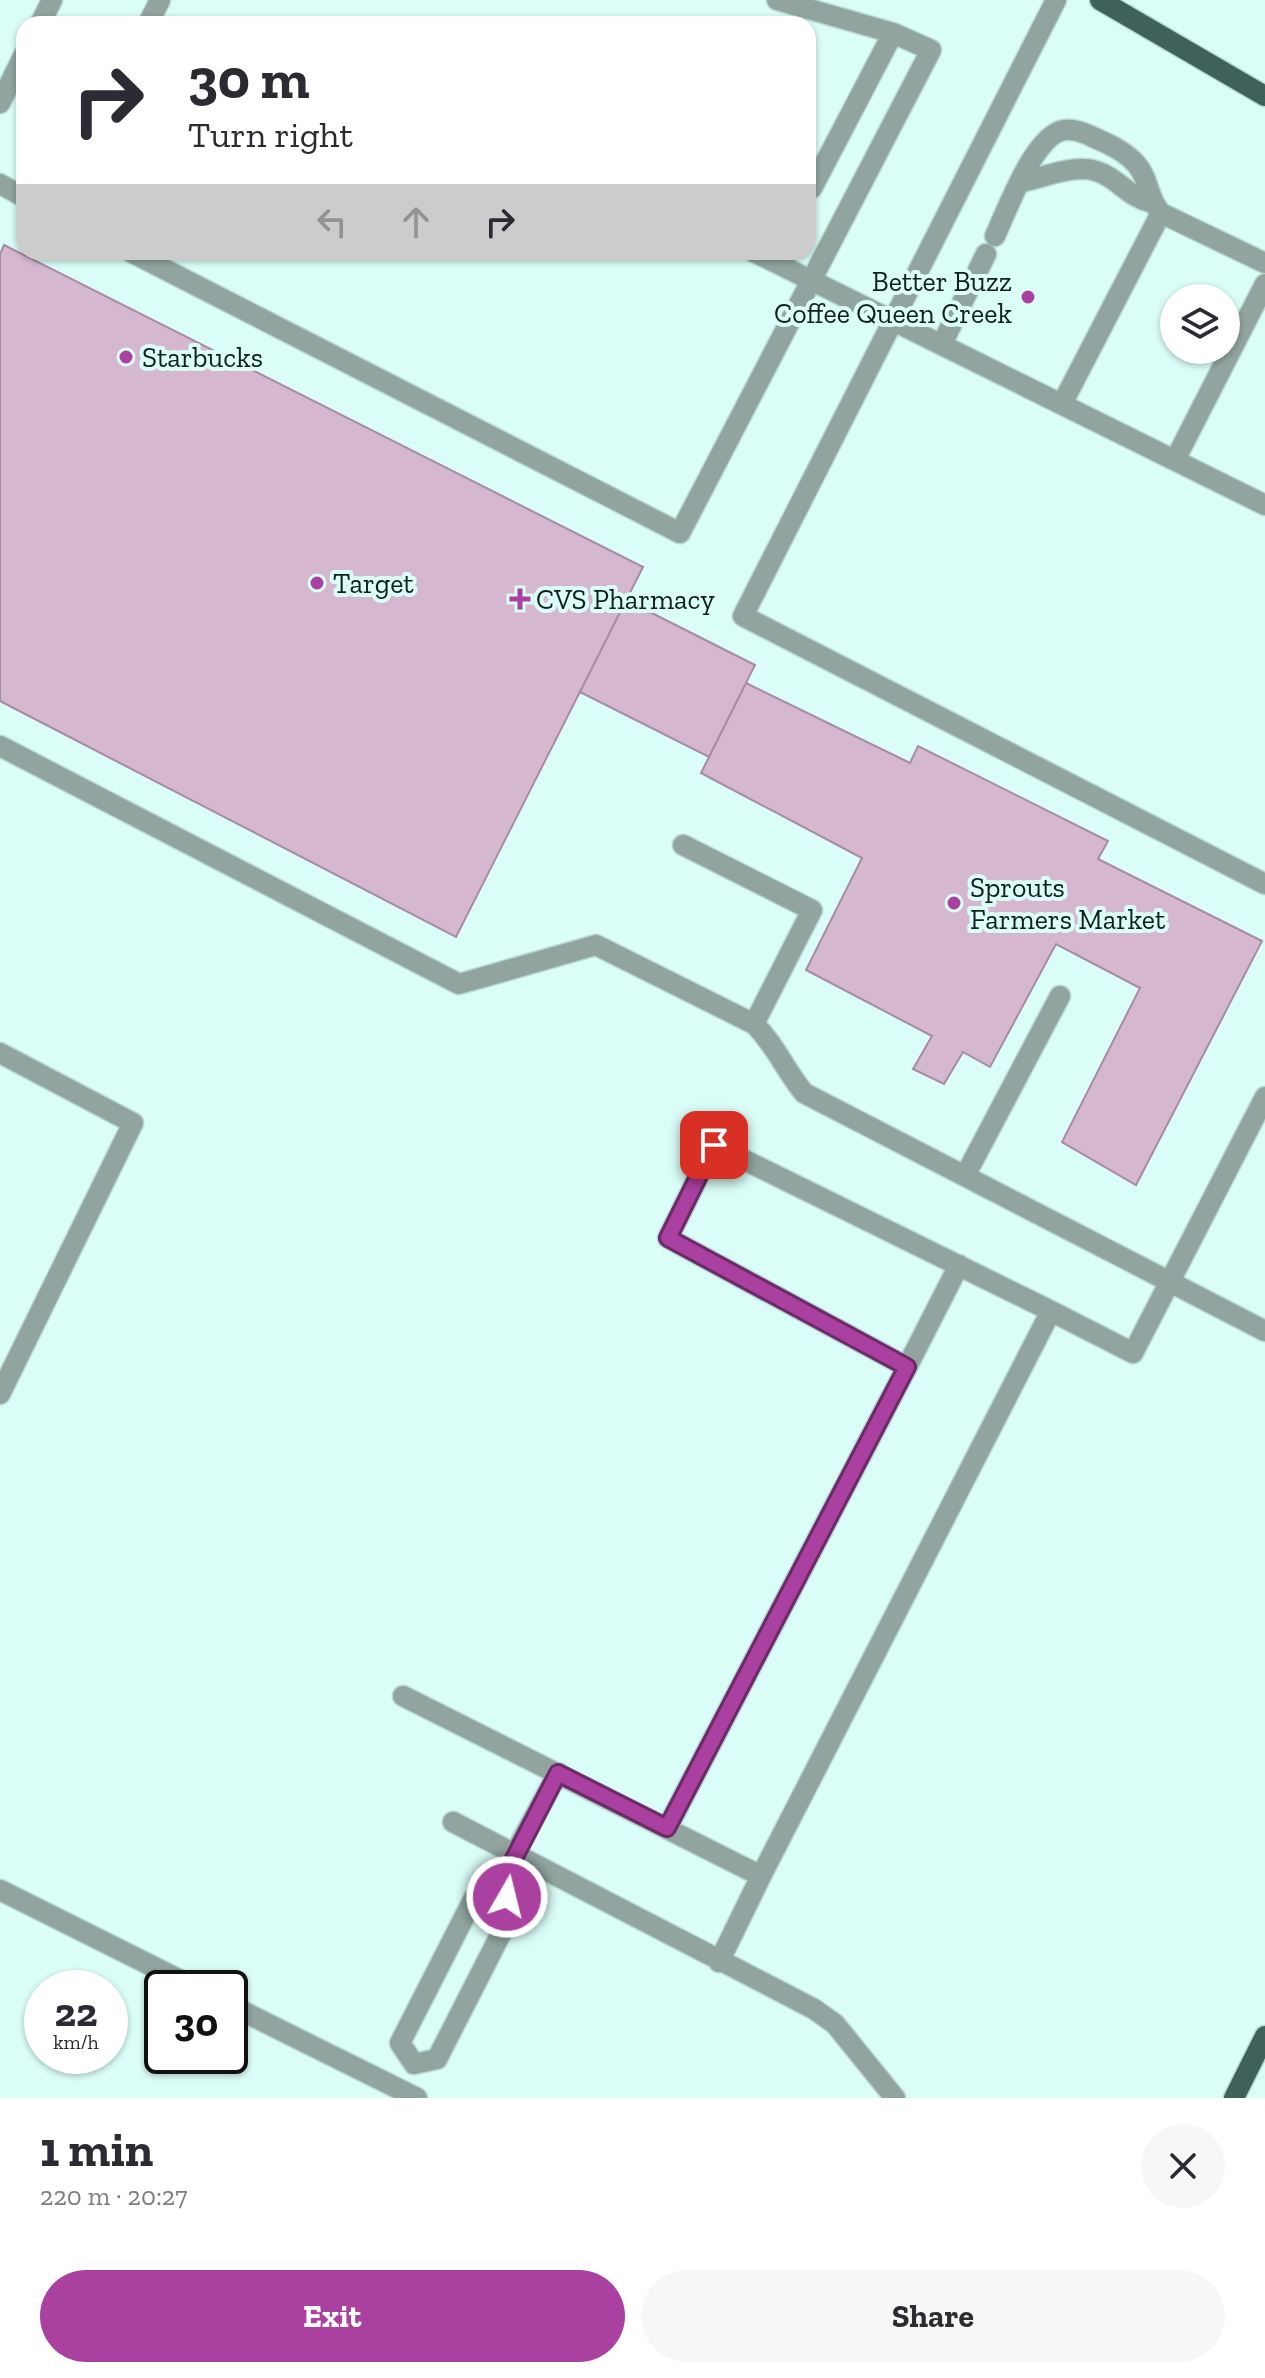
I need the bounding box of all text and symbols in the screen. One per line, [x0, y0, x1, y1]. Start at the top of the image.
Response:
text: 30 m [188, 45, 310, 112]
icon: right [56, 48, 160, 152]
text: Turn right [188, 113, 353, 156]
icon: left [310, 200, 354, 244]
icon: ahead [394, 200, 438, 244]
icon: right [478, 200, 522, 244]
place label: Better Buzz Coffee Queen Creek [774, 265, 1012, 330]
map controls [1160, 284, 1240, 364]
button: layers [1160, 284, 1240, 364]
marker: Better Buzz Coffee Queen Creek [1019, 288, 1037, 306]
place label: Starbucks [142, 341, 263, 374]
marker: Starbucks [117, 348, 135, 366]
place label: Target [333, 567, 414, 600]
marker: Target [308, 574, 326, 592]
place label: CVS Pharmacy [536, 583, 716, 616]
marker: CVS Pharmacy [511, 590, 529, 608]
place label: Sprouts Farmers Market [970, 871, 1166, 936]
marker: Sprouts Farmers Market [945, 894, 963, 912]
pin [680, 1111, 748, 1179]
icon: arrive [692, 1123, 736, 1167]
position arrow [465, 1855, 549, 1939]
speed limit sign: 30 [144, 1970, 248, 2074]
text: 22 [55, 1988, 97, 2036]
text: km/h [53, 2030, 99, 2054]
text: 1 min [40, 2121, 153, 2178]
button: close [1141, 2124, 1225, 2208]
text: 220 m · 20:27 [40, 2180, 187, 2212]
button: Exit [40, 2270, 625, 2362]
button: Share [641, 2270, 1225, 2362]

